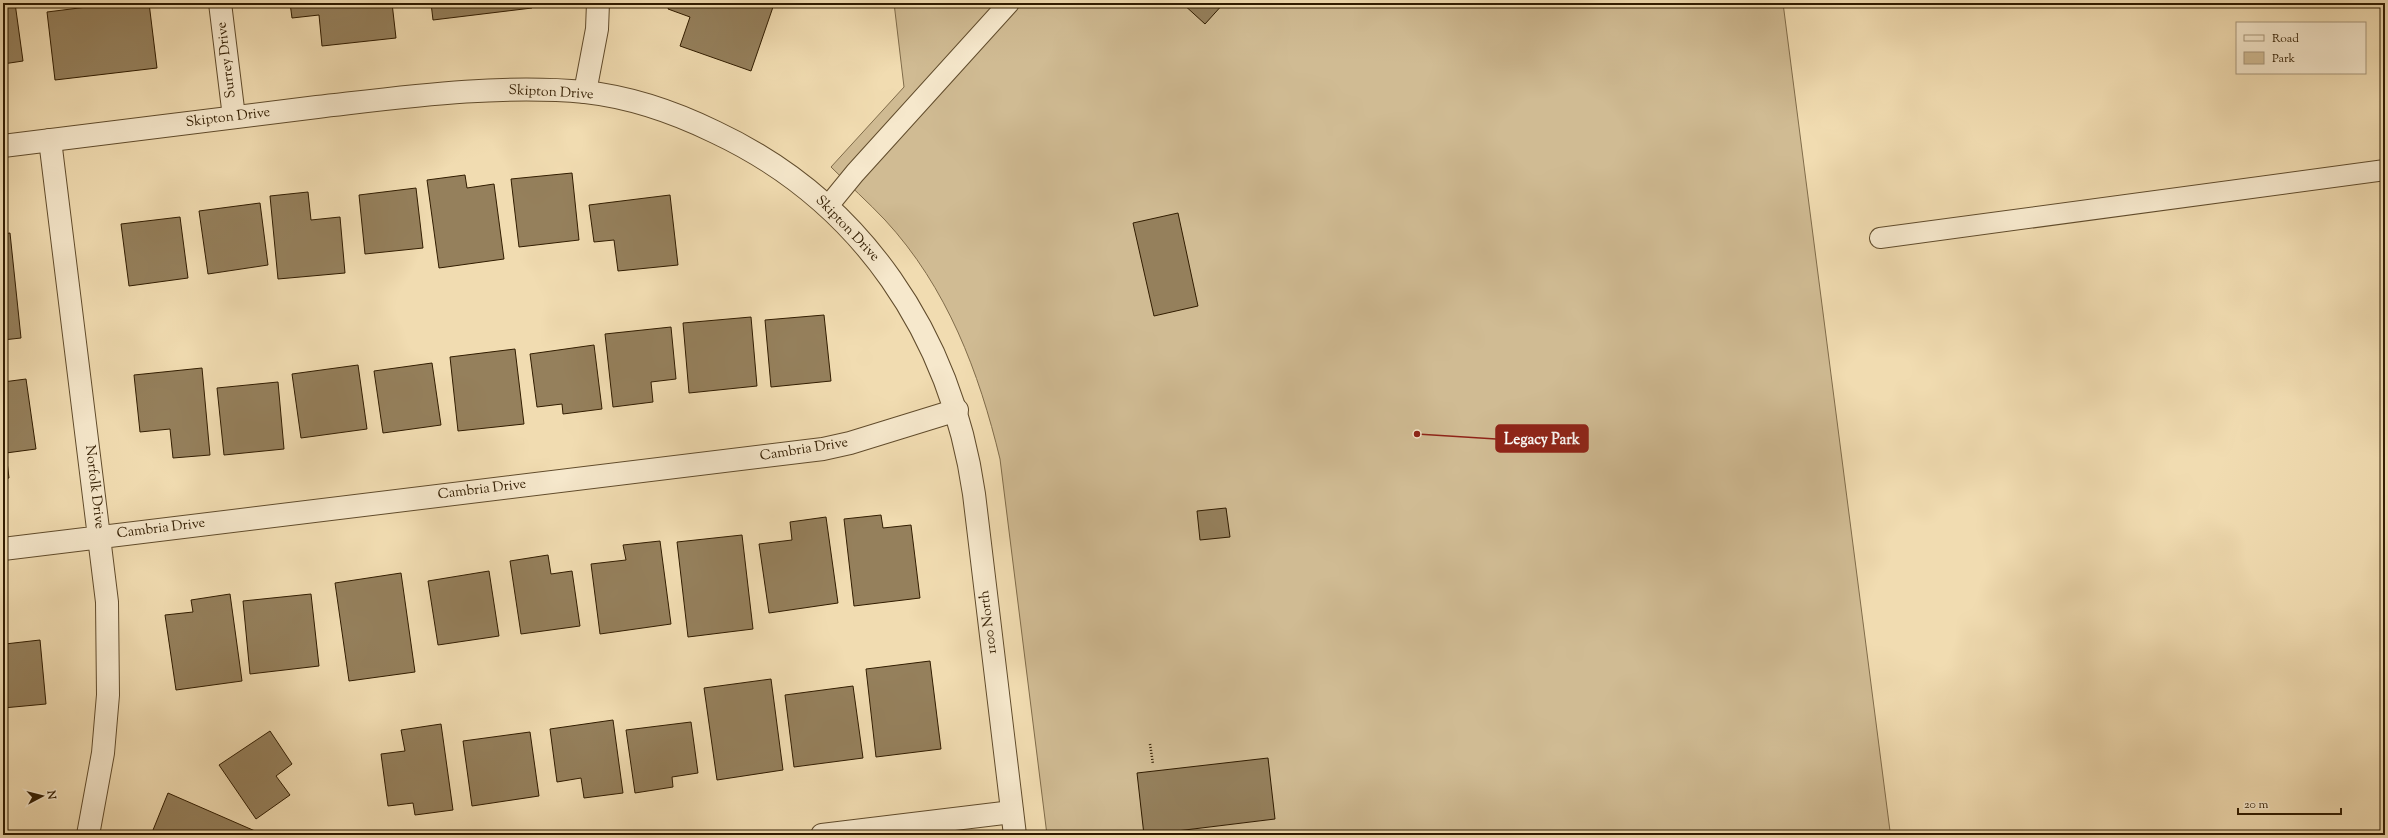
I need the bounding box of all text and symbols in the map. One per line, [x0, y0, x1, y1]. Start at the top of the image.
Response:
street label: Surrey Drive [212, 21, 242, 99]
legend [2236, 22, 2366, 74]
text: Road [2272, 30, 2299, 48]
text: Park [2272, 50, 2295, 68]
street label: Skipton Drive [508, 81, 594, 105]
street label: Skipton Drive [185, 103, 271, 133]
street label: Skipton Drive [810, 191, 884, 267]
callout: Legacy Park [1496, 425, 1588, 452]
text: Legacy Park [1504, 430, 1581, 451]
street label: Cambria Drive [758, 433, 850, 467]
street label: Norfolk Drive [79, 444, 109, 530]
street label: Cambria Drive [437, 475, 527, 505]
street label: Cambria Drive [116, 514, 206, 544]
street label: 1100 North [975, 589, 1003, 655]
north arrow [22, 776, 62, 816]
text: N [42, 789, 59, 800]
scale bar [2238, 790, 2341, 816]
text: 20 m [2244, 796, 2269, 814]

